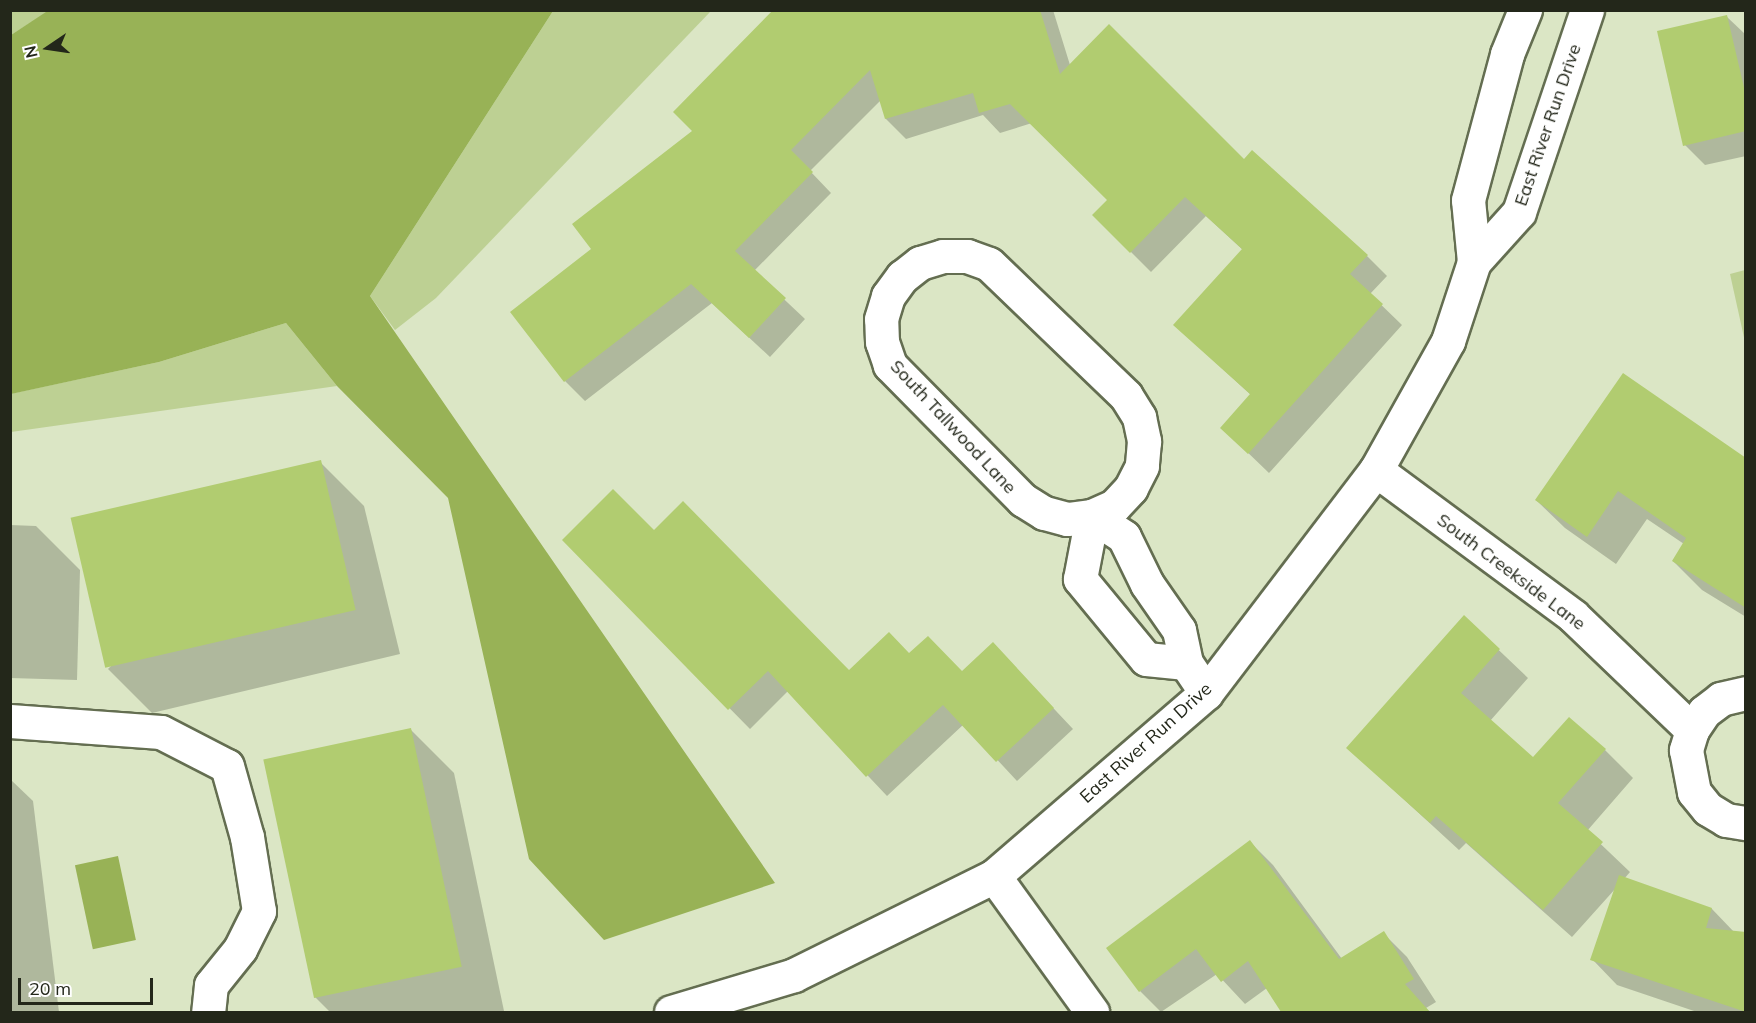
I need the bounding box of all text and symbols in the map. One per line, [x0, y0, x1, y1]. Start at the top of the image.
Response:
north arrow [18, 18, 78, 78]
street label: East River Run Drive [1510, 41, 1586, 209]
text: N [19, 44, 42, 60]
street label: South Tallwood Lane [885, 356, 1021, 498]
street label: South Creekside Lane [1433, 509, 1589, 635]
street label: East River Run Drive [1076, 678, 1216, 808]
scale bar [21, 966, 156, 1004]
text: 20 m [29, 977, 71, 1000]

